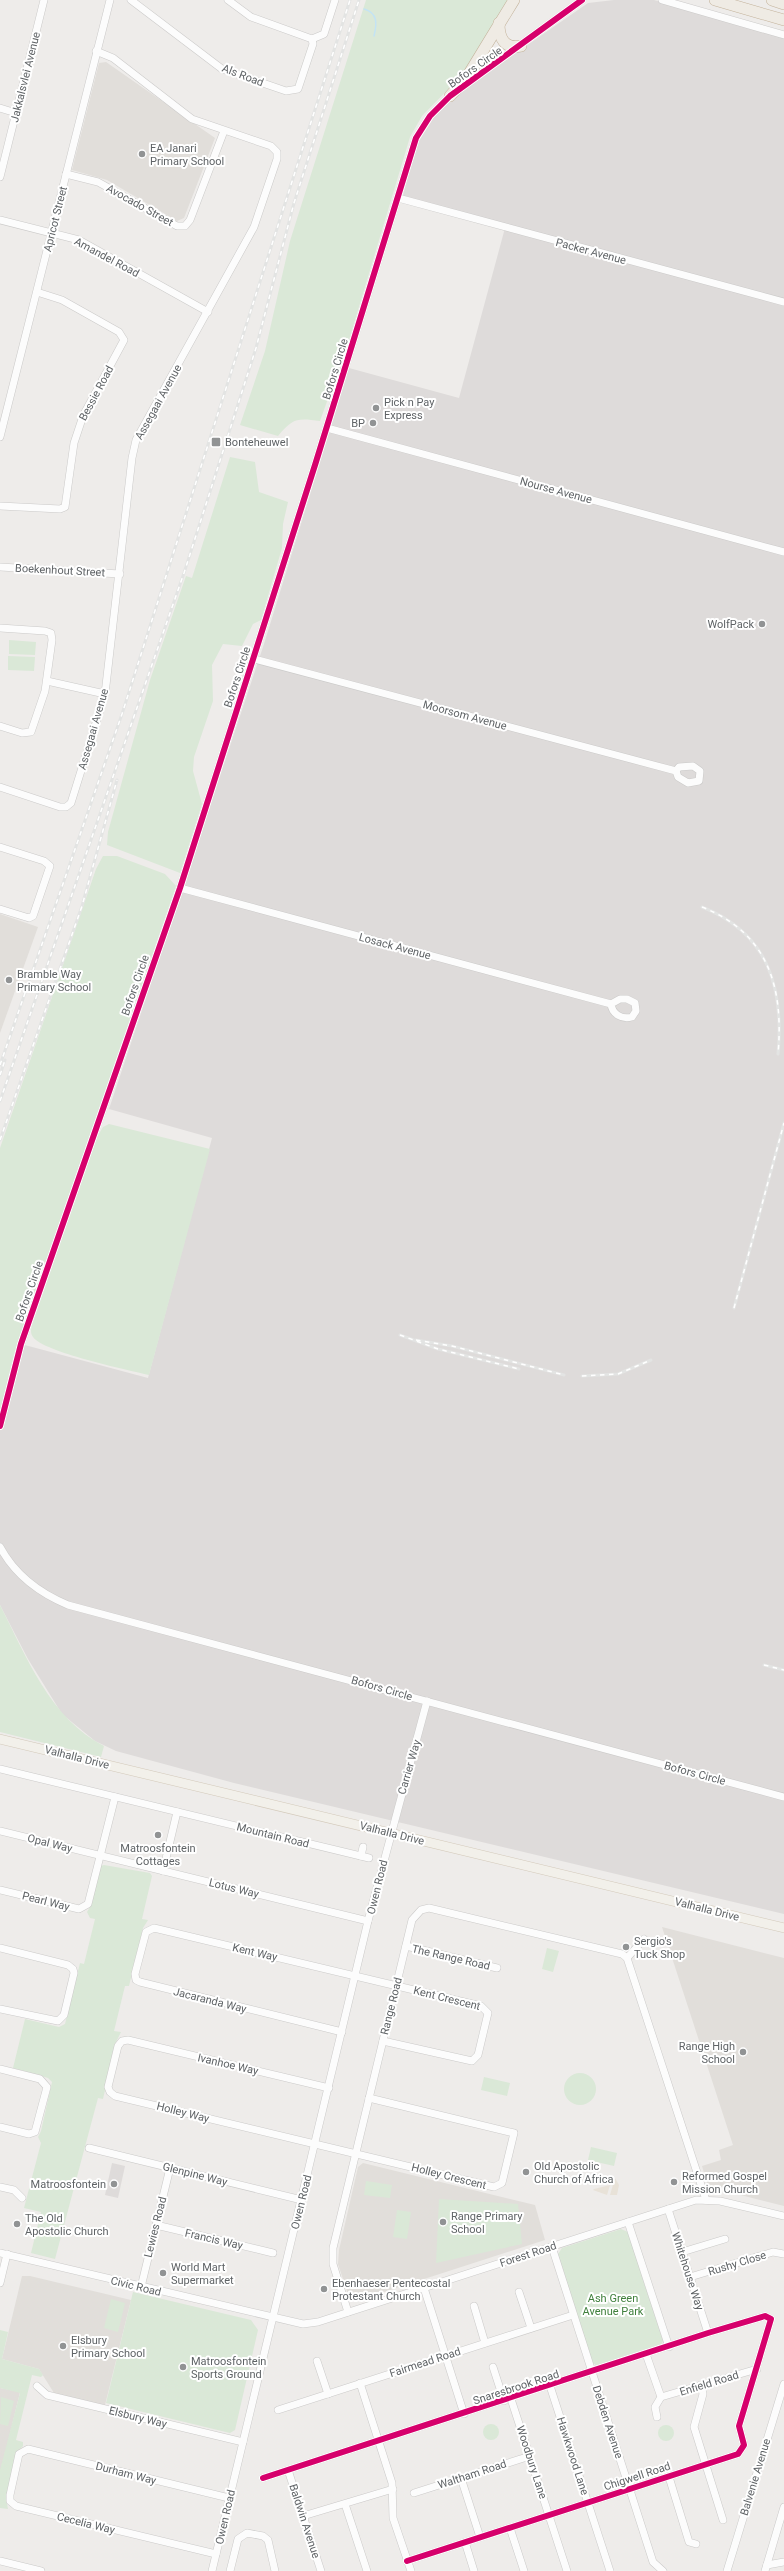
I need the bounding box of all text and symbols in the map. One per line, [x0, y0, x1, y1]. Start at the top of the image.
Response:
street label: Jakkalsvlei Avenue [8, 30, 43, 124]
street label: Bofors Circle [446, 44, 505, 91]
street label: Als Road [220, 62, 265, 89]
place label: EA Janari Primary School [150, 142, 224, 168]
marker: EA Janari Primary School [137, 149, 147, 159]
street label: Avocado Street [104, 182, 176, 229]
street label: Apricot Street [41, 185, 70, 253]
street label: Amandel Road [72, 235, 141, 280]
street label: Packer Avenue [554, 236, 628, 267]
street label: Bofors Circle [320, 337, 351, 401]
street label: Assegaai Avenue [132, 362, 185, 442]
street label: Bessie Road [76, 363, 116, 423]
place label: Pick n Pay Express [384, 396, 435, 422]
marker: Pick n Pay Express [371, 403, 381, 413]
place label: BP [351, 417, 365, 430]
marker: BP [368, 418, 378, 428]
marker: Bonteheuwel [210, 436, 222, 448]
place label: Bonteheuwel [225, 436, 288, 449]
street label: Nourse Avenue [518, 475, 594, 506]
street label: Boekenhout Street [15, 562, 106, 579]
place label: WolfPack [707, 618, 754, 631]
marker: WolfPack [757, 619, 767, 629]
street label: Bofors Circle [222, 645, 253, 709]
street label: Assegaai Avenue [76, 687, 111, 771]
street label: Moorsom Avenue [422, 698, 508, 733]
street label: Losack Avenue [358, 931, 432, 962]
street label: Bofors Circle [119, 953, 152, 1017]
place label: Bramble Way Primary School [17, 968, 91, 994]
marker: Bramble Way Primary School [4, 975, 14, 985]
street label: Bofors Circle [13, 1259, 46, 1323]
street label: Bofors Circle [350, 1674, 414, 1703]
street label: Carrier Way [395, 1738, 424, 1796]
street label: Valhalla Drive [43, 1743, 111, 1772]
street label: Bofors Circle [663, 1759, 727, 1788]
street label: Valhalla Drive [358, 1819, 426, 1848]
street label: Mountain Road [235, 1820, 311, 1851]
marker: Matroosfontein Cottages [153, 1830, 163, 1840]
street label: Opal Way [26, 1832, 74, 1856]
place label: Matroosfontein Cottages [120, 1842, 196, 1868]
street label: Owen Road [364, 1859, 391, 1916]
street label: Lotus Way [208, 1876, 261, 1901]
street label: Pearl Way [21, 1889, 72, 1914]
street label: Valhalla Drive [673, 1895, 741, 1924]
place label: Sergio's Tuck Shop [634, 1935, 685, 1961]
street label: Kent Way [231, 1941, 279, 1964]
street label: The Range Road [410, 1942, 491, 1973]
marker: Sergio's Tuck Shop [621, 1942, 631, 1952]
street label: Range Road [378, 1976, 405, 2036]
street label: Kent Crescent [412, 1984, 482, 2013]
street label: Jacaranda Way [172, 1985, 249, 2016]
place label: Range High School [679, 2040, 735, 2066]
marker: Range High School [738, 2047, 748, 2057]
street label: Ivanhoe Way [196, 2051, 260, 2078]
street label: Holley Way [155, 2100, 211, 2125]
street label: Glenpine Way [161, 2160, 229, 2189]
place label: Old Apostolic Church of Africa [534, 2160, 613, 2186]
street label: Holley Crescent [410, 2161, 488, 2192]
marker: Old Apostolic Church of Africa [521, 2167, 531, 2177]
place label: Reformed Gospel Mission Church [682, 2170, 767, 2196]
street label: Owen Road [288, 2174, 315, 2231]
marker: Reformed Gospel Mission Church [669, 2177, 679, 2187]
place label: Matroosfontein [31, 2178, 106, 2191]
marker: Matroosfontein [109, 2179, 119, 2189]
street label: Lewies Road [142, 2195, 169, 2259]
place label: Range Primary School [451, 2210, 523, 2236]
place label: The Old Apostolic Church [25, 2212, 109, 2238]
marker: Range Primary School [438, 2217, 448, 2227]
marker: The Old Apostolic Church [12, 2219, 22, 2229]
street label: Francis Way [184, 2227, 245, 2253]
street label: Whitehouse Way [669, 2231, 707, 2313]
street label: Forest Road [498, 2239, 558, 2270]
street label: Rushy Close [706, 2248, 768, 2278]
place label: World Mart Supermarket [171, 2261, 234, 2287]
marker: World Mart Supermarket [158, 2268, 168, 2278]
street label: Civic Road [109, 2274, 162, 2299]
place label: Ebenhaeser Pentecostal Protestant Church [332, 2277, 450, 2303]
marker: Ebenhaeser Pentecostal Protestant Church [319, 2284, 329, 2294]
park label: Ash Green Avenue Park [583, 2292, 644, 2318]
place label: Elsbury Primary School [71, 2334, 145, 2360]
marker: Elsbury Primary School [58, 2341, 68, 2351]
street label: Fairmead Road [388, 2345, 462, 2380]
place label: Matroosfontein Sports Ground [191, 2355, 266, 2381]
marker: Matroosfontein Sports Ground [178, 2362, 188, 2372]
street label: Snaresbrook Road [472, 2367, 561, 2408]
street label: Enfield Road [678, 2368, 740, 2399]
street label: Debden Avenue [590, 2384, 626, 2460]
street label: Elsbury Way [108, 2404, 169, 2431]
street label: Hawkwood Lane [554, 2416, 591, 2497]
street label: Woodbury Lane [514, 2424, 550, 2501]
street label: Balvenie Avenue [738, 2437, 773, 2517]
street label: Waltham Road [436, 2457, 508, 2492]
street label: Durham Way [94, 2460, 158, 2487]
street label: Chigwell Road [602, 2460, 672, 2493]
street label: Baldwin Avenue [286, 2482, 323, 2560]
street label: Owen Road [213, 2489, 238, 2546]
street label: Cecelia Way [56, 2510, 117, 2537]

